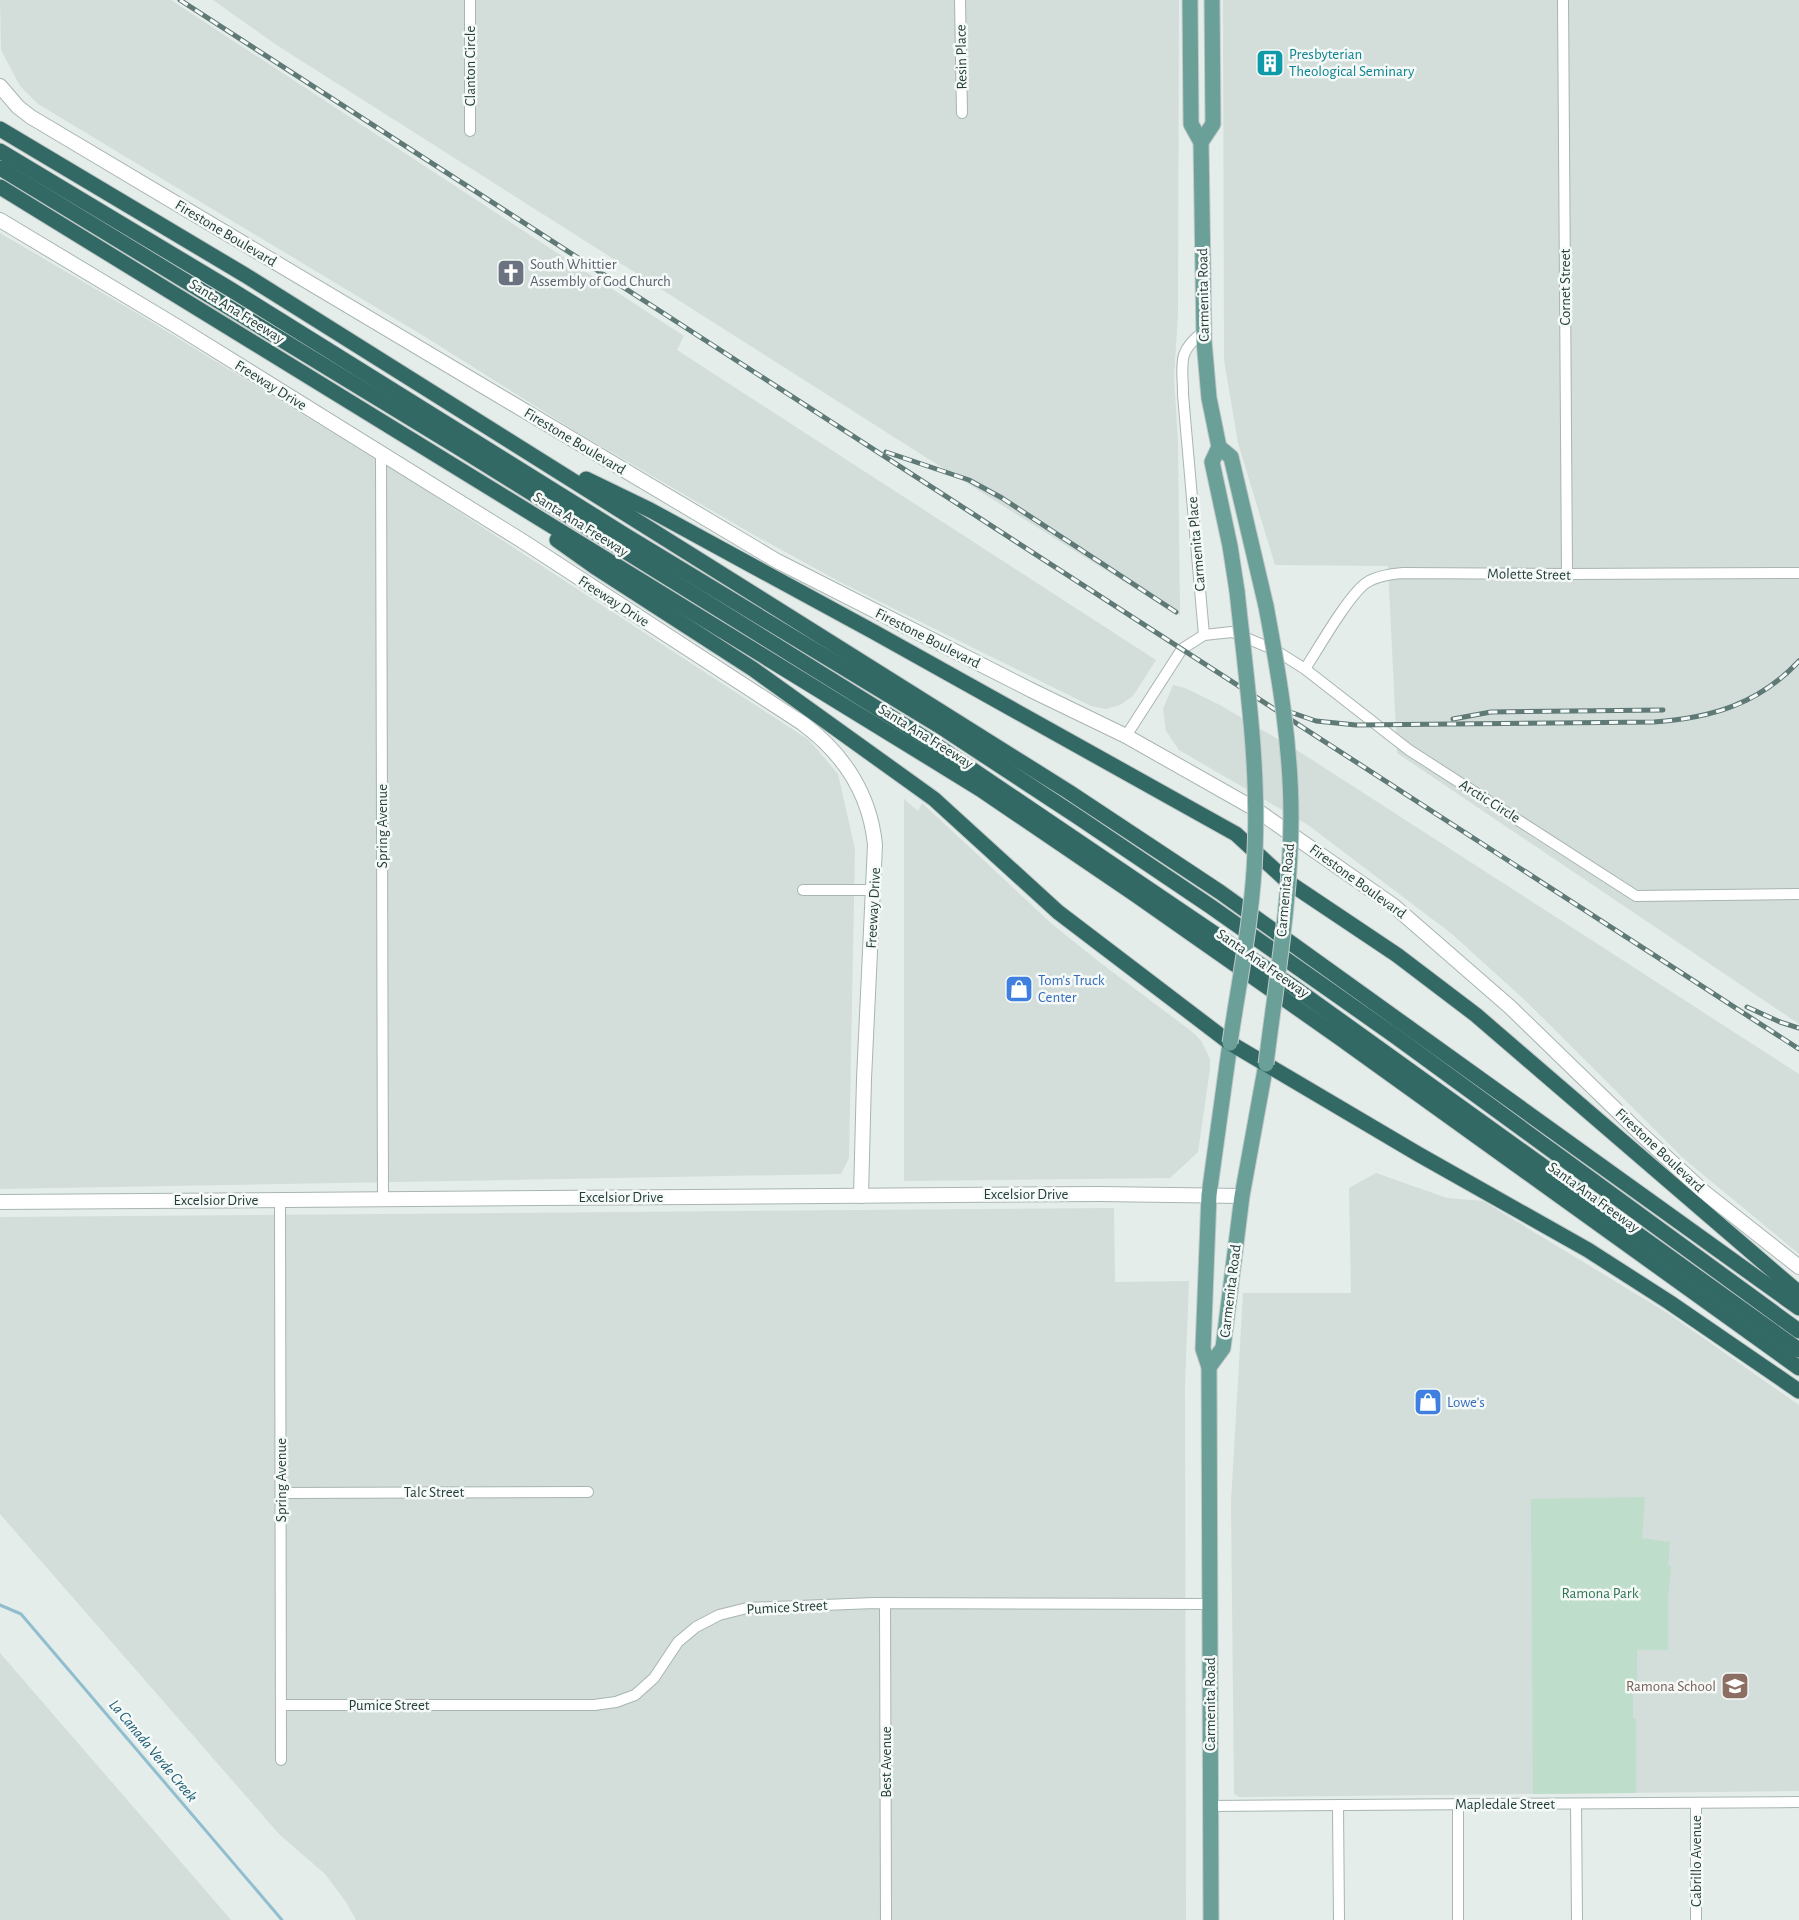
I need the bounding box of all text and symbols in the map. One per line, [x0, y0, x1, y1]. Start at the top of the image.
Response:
street label: Resin Place [953, 24, 970, 90]
street label: Clanton Circle [463, 26, 478, 106]
place label: Presbyterian Theological Seminary [1289, 47, 1415, 79]
building icon: Presbyterian Theological Seminary [1255, 48, 1285, 78]
street label: Firestone Boulevard [172, 197, 279, 270]
street label: Carmenita Road [1195, 248, 1212, 342]
street label: Cornet Street [1558, 248, 1573, 325]
place label: South Whittier Assembly of God Church [530, 257, 671, 289]
church icon: South Whittier Assembly of God Church [496, 258, 526, 288]
street label: Santa Ana Freeway [187, 276, 287, 347]
street label: Freeway Drive [232, 358, 309, 413]
street label: Firestone Boulevard [521, 405, 628, 478]
street label: Santa Ana Freeway [531, 489, 631, 560]
street label: Carmenita Place [1185, 496, 1208, 592]
street label: Molette Street [1487, 566, 1571, 583]
street label: Freeway Drive [576, 573, 652, 630]
street label: Firestone Boulevard [873, 606, 983, 671]
street label: Santa Ana Freeway [876, 701, 976, 772]
street label: Arctic Circle [1457, 777, 1523, 826]
street label: Spring Avenue [375, 784, 390, 868]
street label: Firestone Boulevard [1307, 841, 1409, 922]
street label: Carmenita Road [1274, 842, 1297, 937]
street label: Freeway Drive [864, 867, 883, 949]
street label: Santa Ana Freeway [1214, 926, 1312, 1001]
place label: Tom's Truck Center [1038, 973, 1105, 1005]
shop icon: Tom's Truck Center [1004, 974, 1034, 1004]
street label: Firestone Boulevard [1612, 1106, 1707, 1195]
street label: Santa Ana Freeway [1545, 1159, 1643, 1236]
street label: Excelsior Drive [984, 1187, 1068, 1202]
street label: Excelsior Drive [579, 1190, 663, 1205]
street label: Excelsior Drive [174, 1193, 258, 1208]
street label: Carmenita Road [1217, 1243, 1244, 1339]
shop icon: Lowe's [1413, 1387, 1443, 1417]
place label: Lowe's [1447, 1395, 1485, 1410]
street label: Spring Avenue [274, 1438, 289, 1522]
street label: Talc Street [404, 1485, 464, 1500]
park label: Ramona Park [1561, 1586, 1639, 1601]
street label: Pumice Street [746, 1598, 828, 1617]
street label: Carmenita Road [1203, 1657, 1218, 1751]
school or university icon: Ramona School [1720, 1671, 1750, 1701]
place label: Ramona School [1626, 1679, 1716, 1694]
water label: La Canada Verde Creek [106, 1697, 200, 1805]
street label: Pumice Street [348, 1698, 430, 1713]
street label: Best Avenue [879, 1726, 894, 1798]
street label: Mapledale Street [1455, 1797, 1555, 1812]
street label: Cabrillo Avenue [1689, 1815, 1704, 1907]

